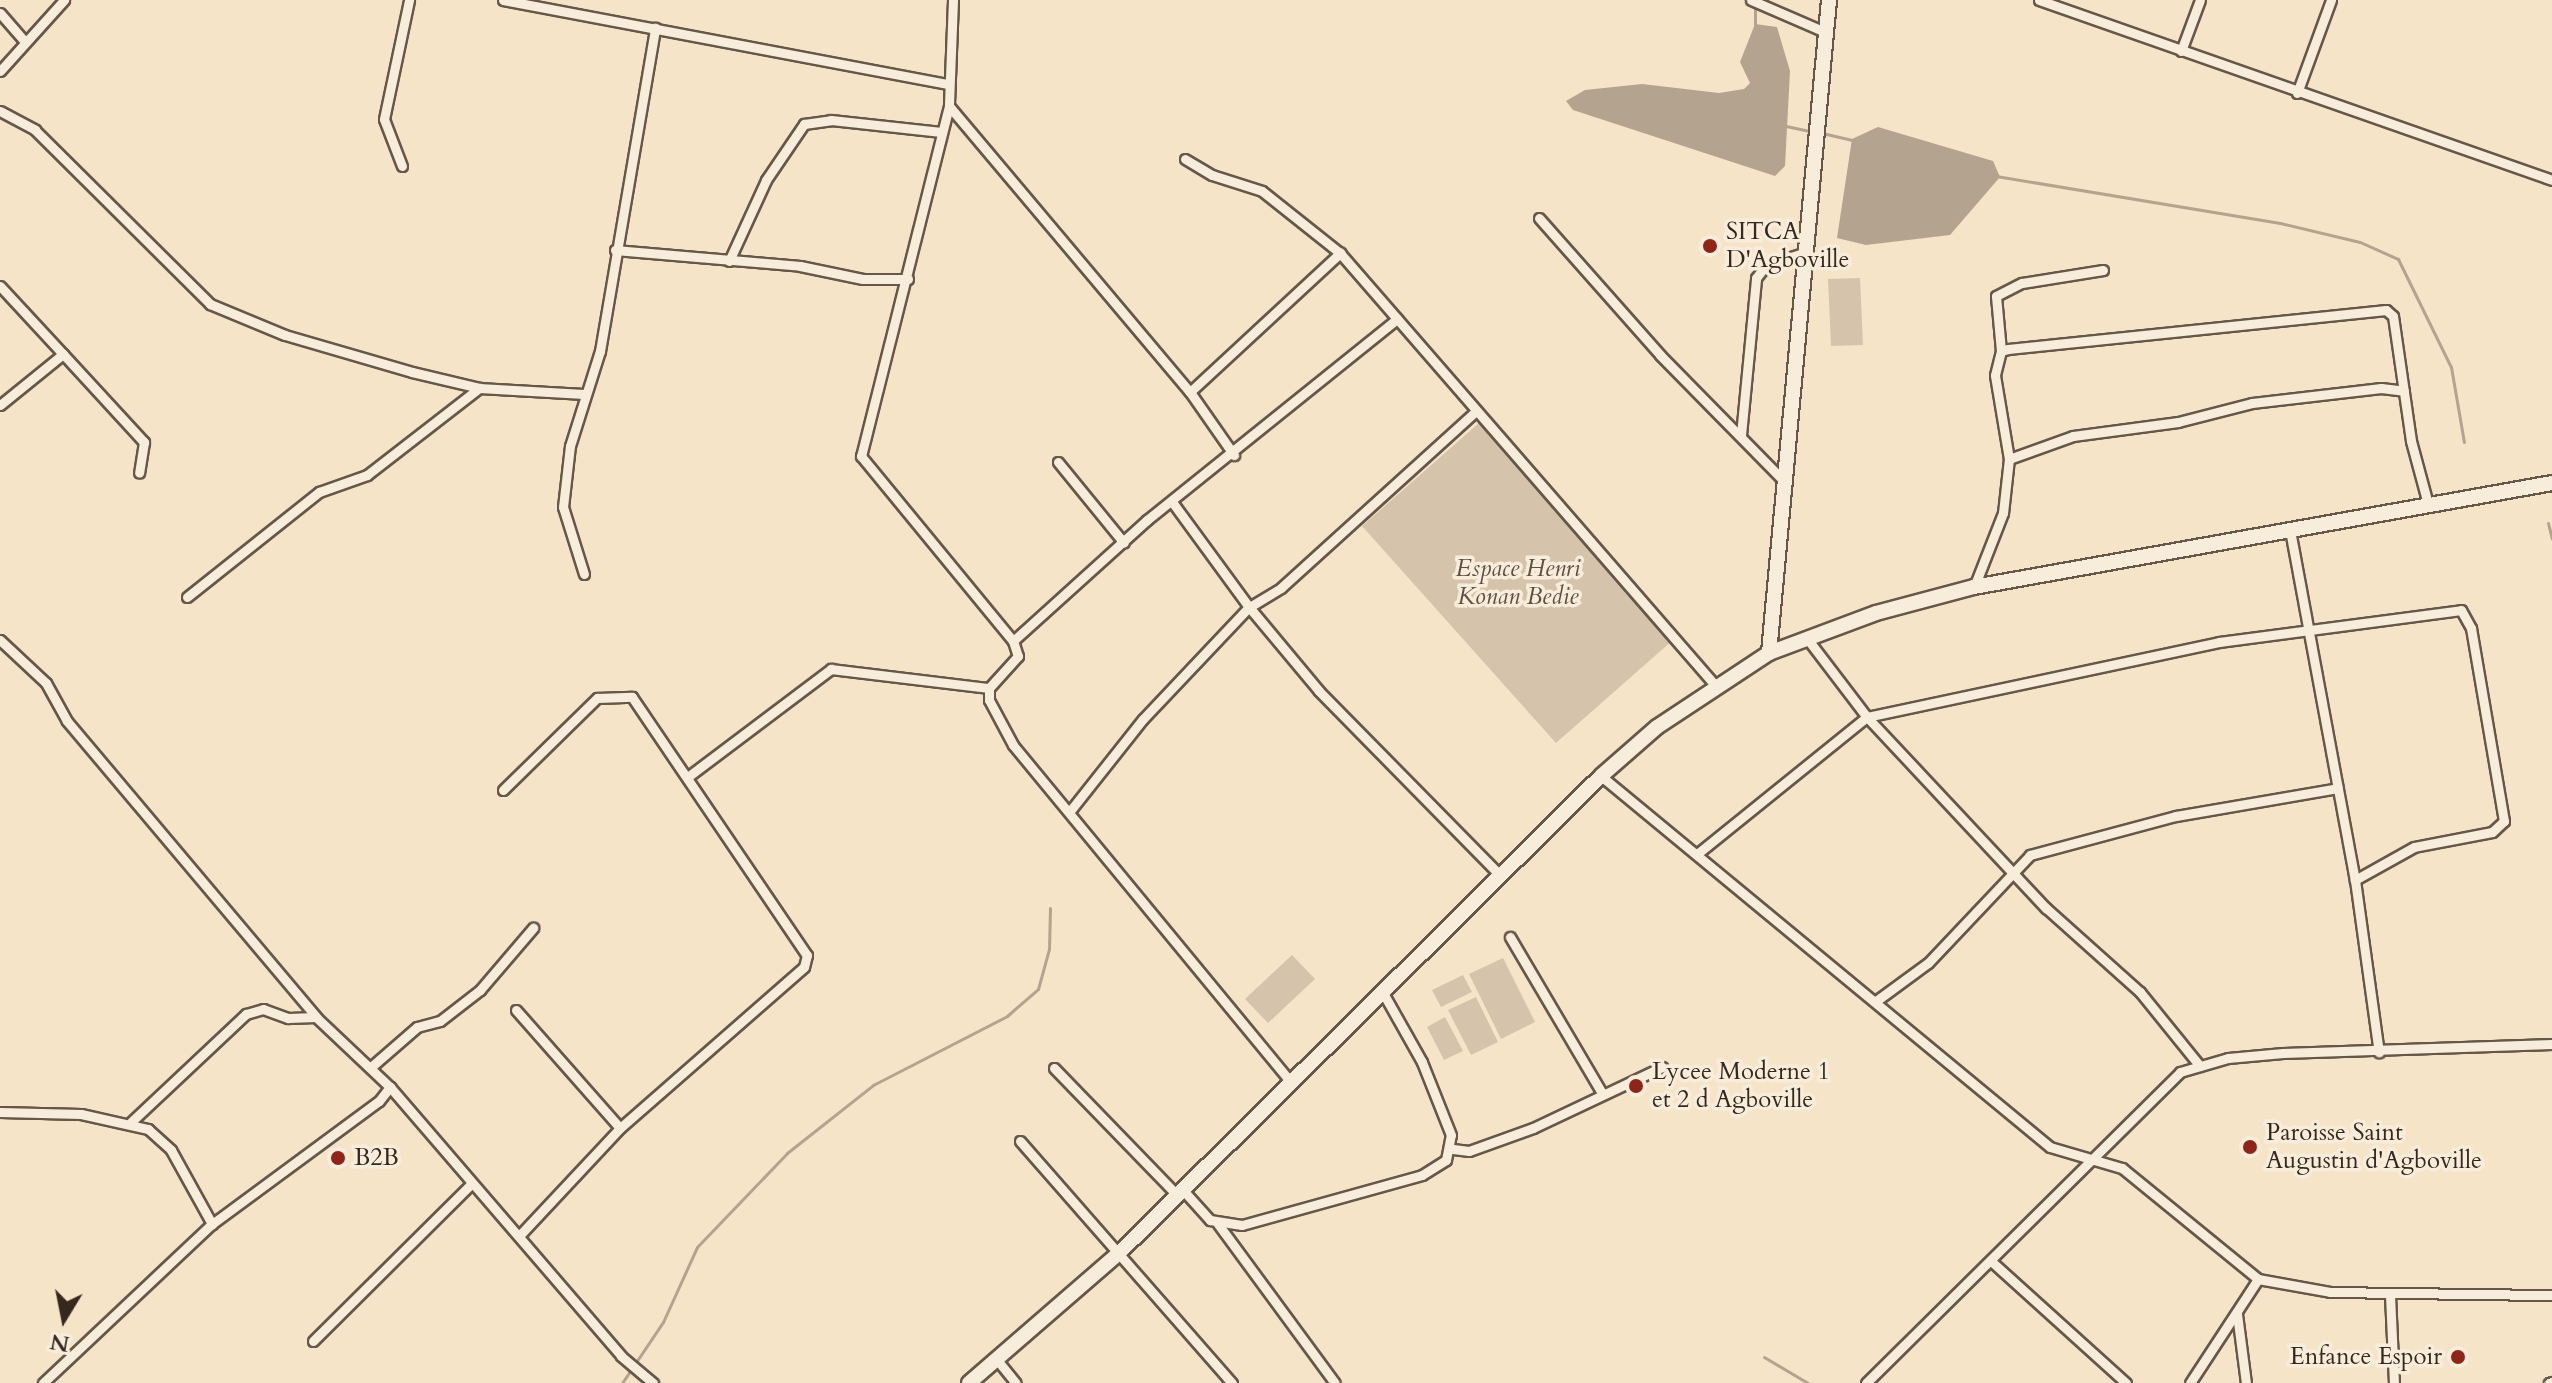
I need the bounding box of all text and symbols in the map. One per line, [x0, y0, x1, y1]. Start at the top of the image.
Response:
place label: SITCA D'Agboville [1726, 218, 1849, 274]
marker: SITCA D'Agboville [1701, 237, 1719, 255]
park label: Espace Henri Konan Bedie [1456, 555, 1580, 611]
place label: Lycee Moderne 1 et 2 d Agboville [1652, 1058, 1830, 1114]
marker: Lycee Moderne 1 et 2 d Agboville [1627, 1077, 1645, 1095]
place label: Paroisse Saint Augustin d'Agboville [2266, 1119, 2482, 1175]
marker: Paroisse Saint Augustin d'Agboville [2241, 1138, 2259, 1156]
place label: B2B [354, 1144, 399, 1172]
marker: B2B [329, 1149, 347, 1167]
north arrow [24, 1279, 104, 1359]
text: N [48, 1326, 72, 1359]
place label: Enfance Espoir [2290, 1343, 2442, 1371]
marker: Enfance Espoir [2449, 1348, 2467, 1366]

